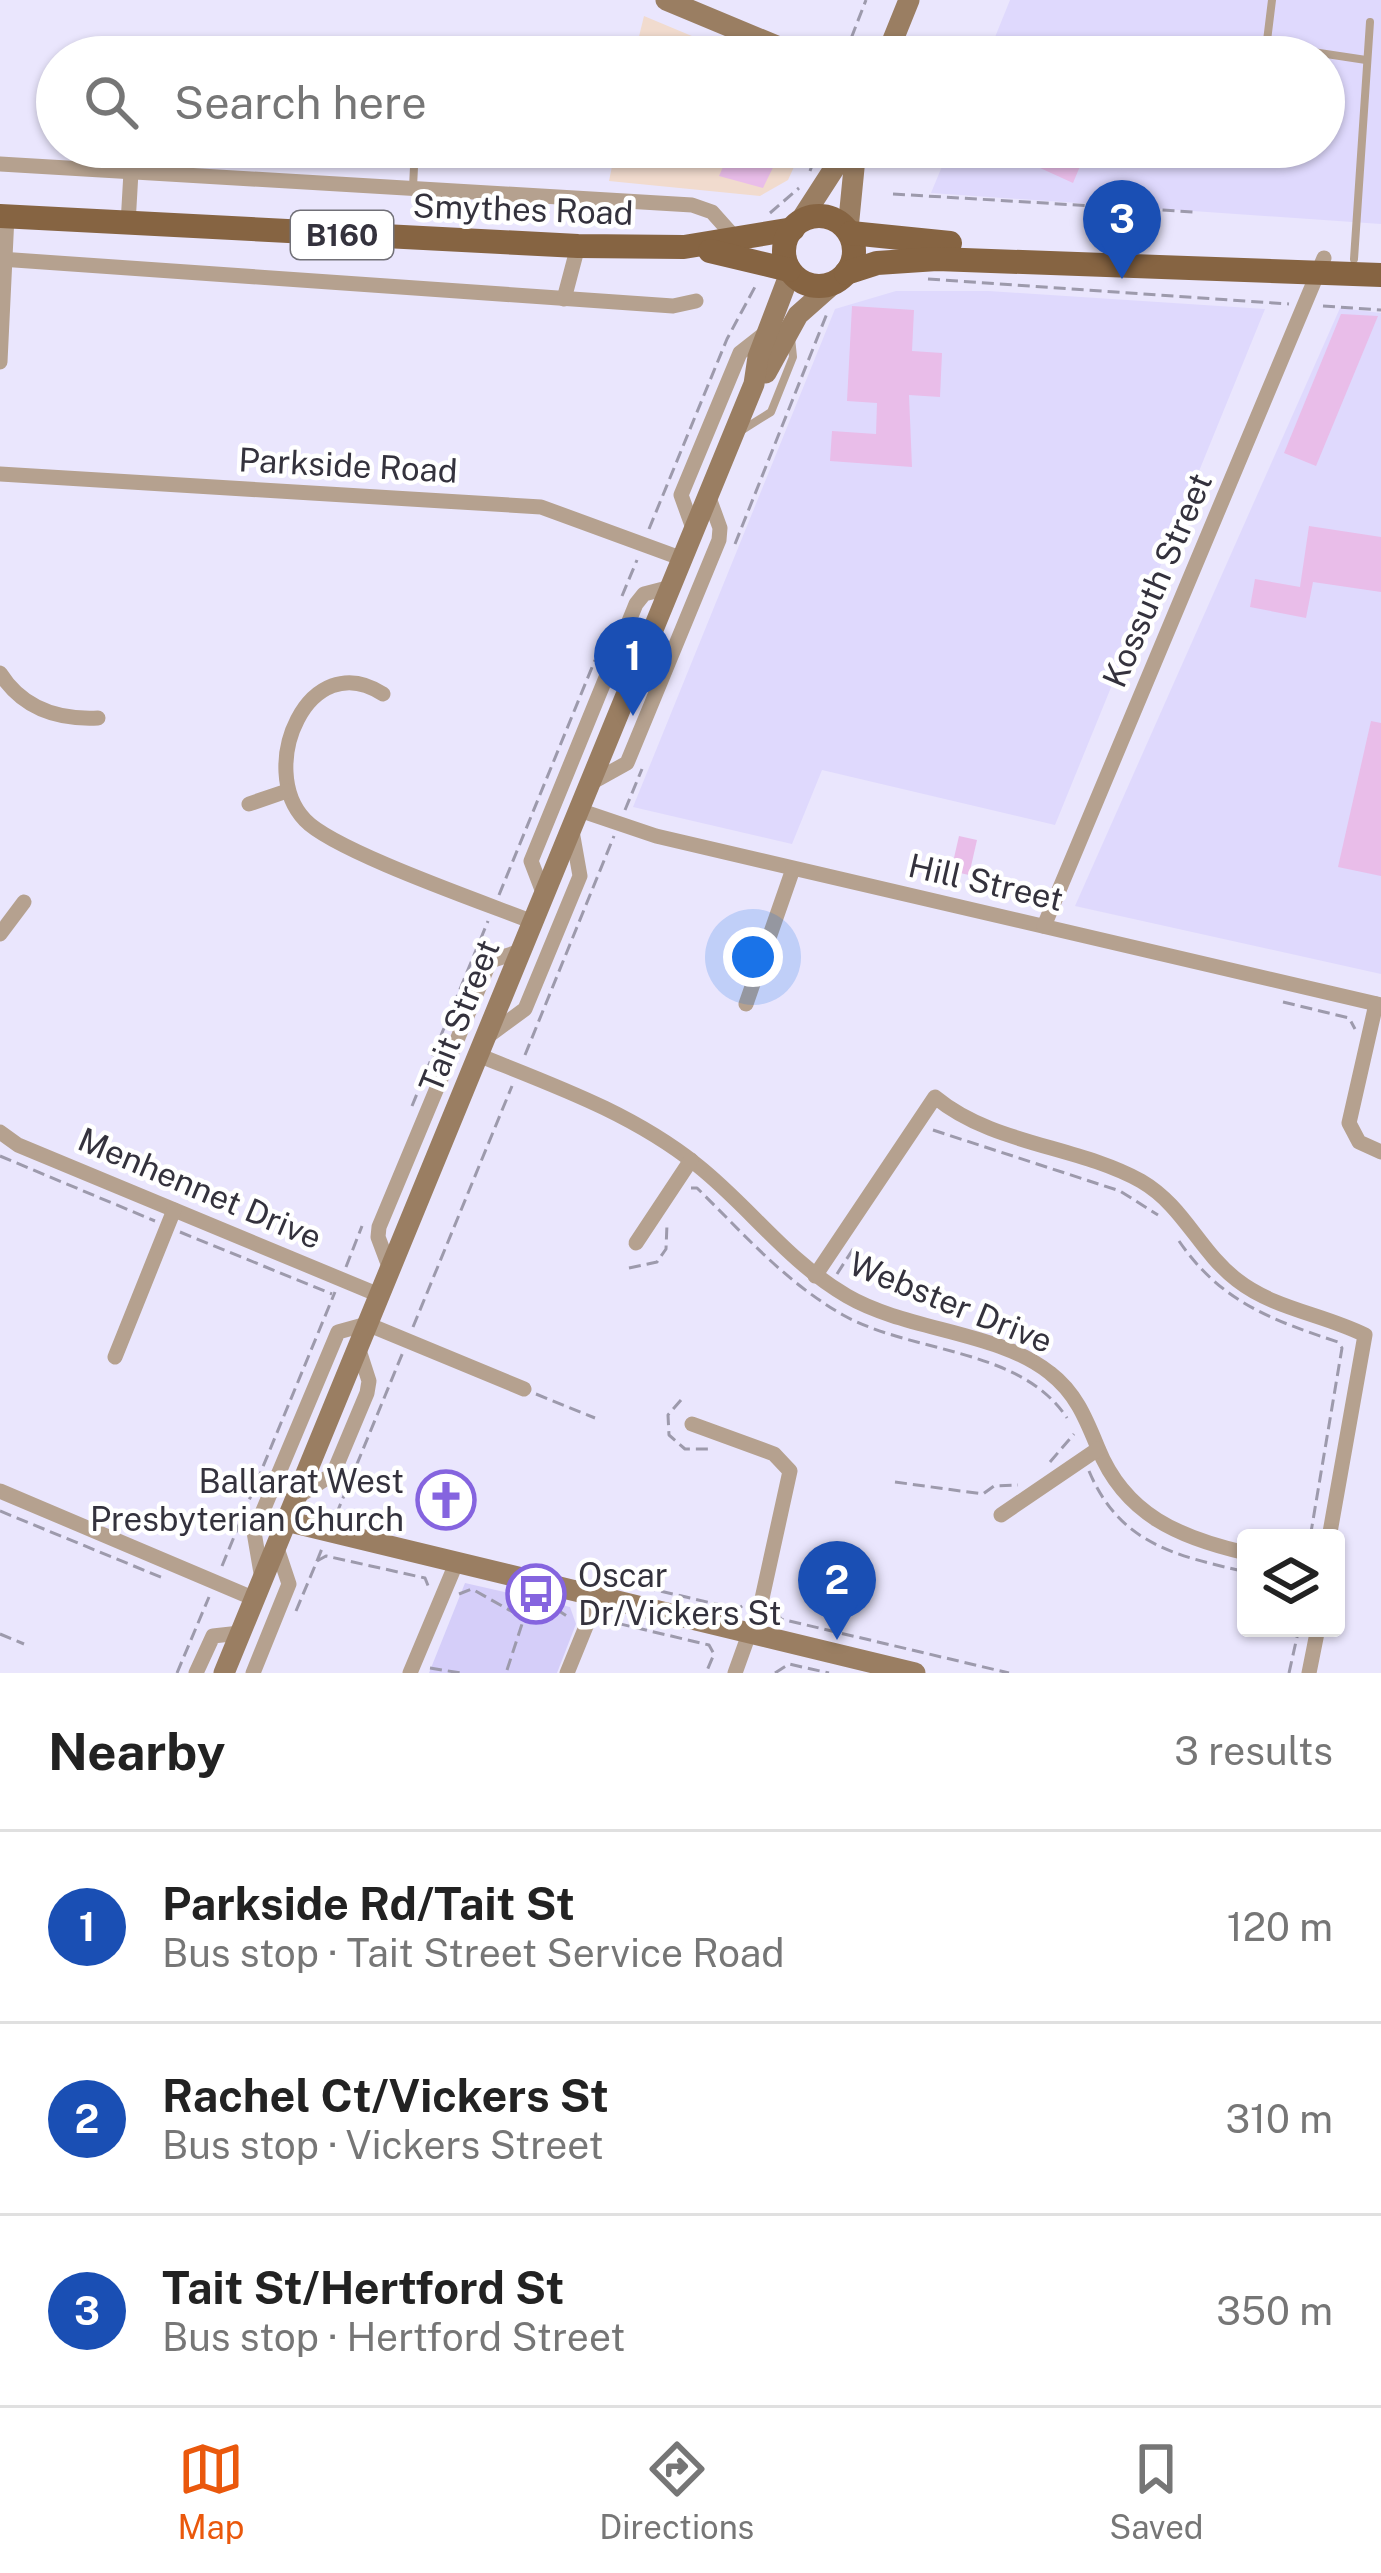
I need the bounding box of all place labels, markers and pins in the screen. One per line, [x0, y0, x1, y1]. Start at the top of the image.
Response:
pin: 3 [1083, 180, 1161, 279]
pin: 1 [594, 617, 672, 716]
place label: Ballarat West Presbyterian Church [90, 1462, 404, 1538]
church icon: Ballarat West Presbyterian Church [415, 1469, 477, 1531]
pin: 2 [798, 1541, 876, 1640]
place label: Oscar Dr/Vickers St [578, 1556, 782, 1632]
bus stop icon: Oscar Dr/Vickers St [505, 1563, 567, 1625]

